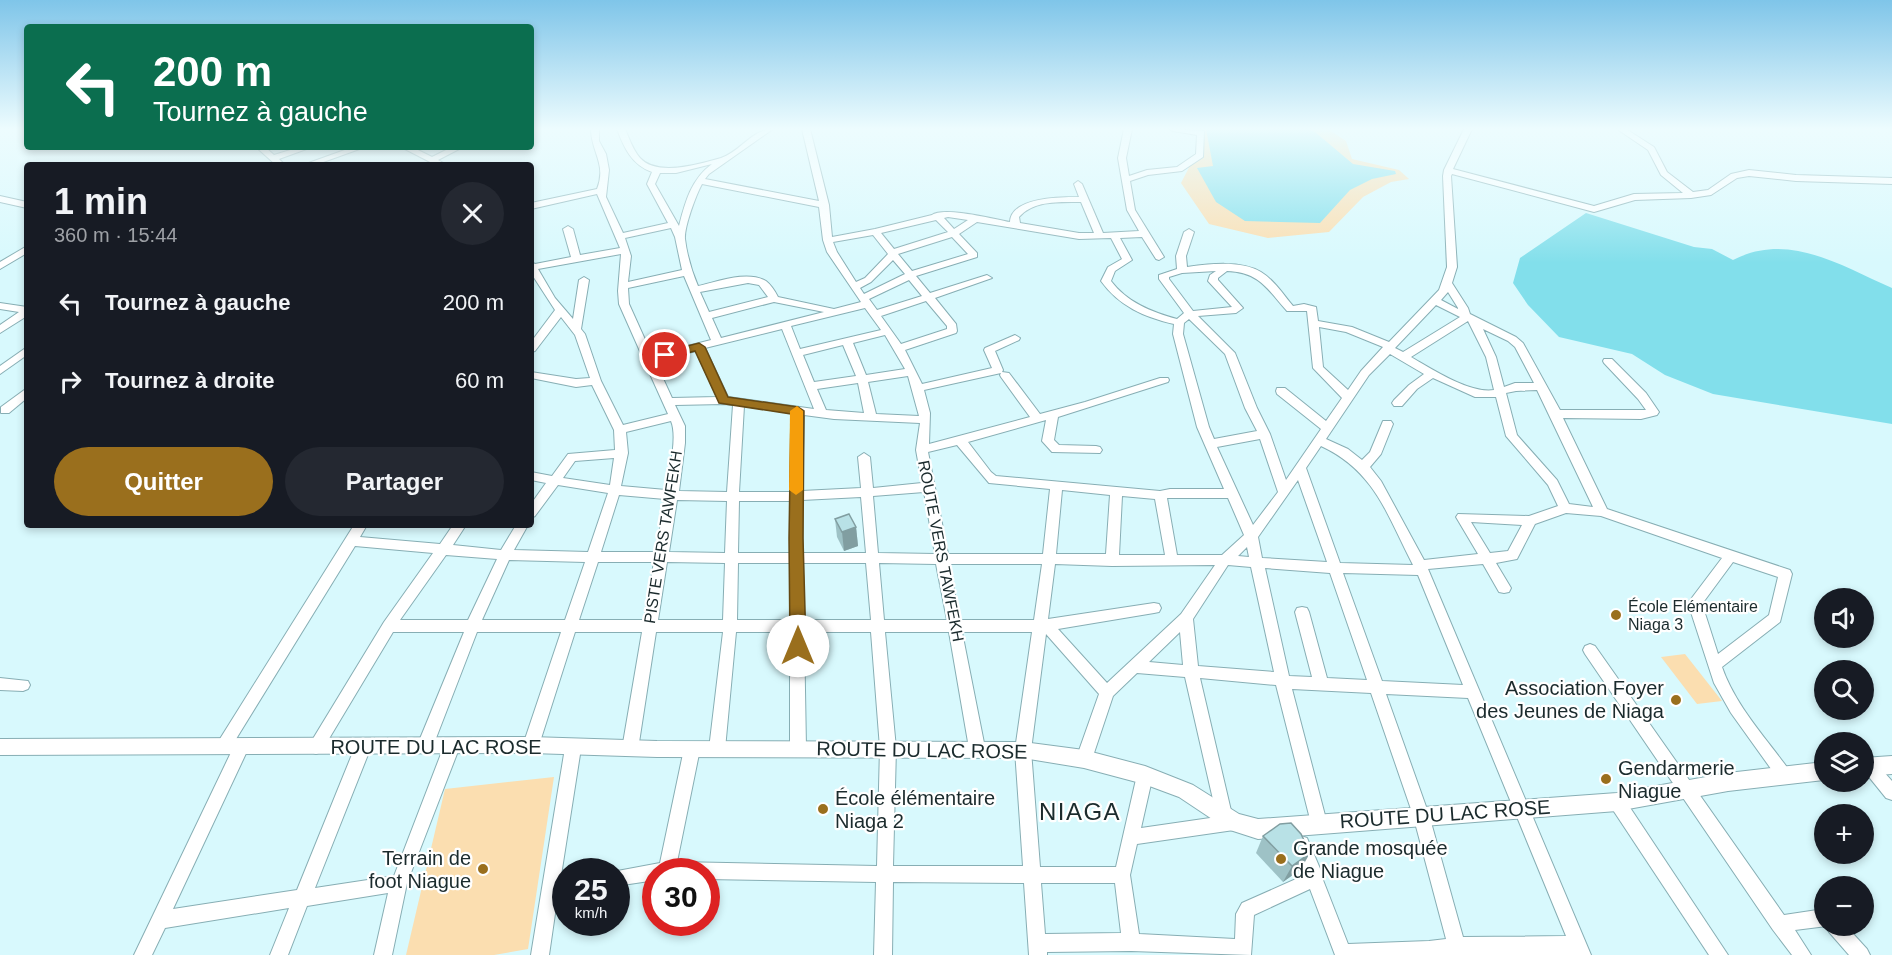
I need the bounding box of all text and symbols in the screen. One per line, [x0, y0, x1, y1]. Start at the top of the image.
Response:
icon: left [54, 48, 132, 126]
text: 200 m [153, 48, 272, 95]
text: Tournez à gauche [153, 97, 368, 127]
text: 1 min [54, 181, 148, 222]
button: close [441, 182, 504, 245]
text: 360 m · 15:44 [54, 224, 177, 246]
icon: left [54, 287, 87, 320]
text: Tournez à gauche [105, 290, 290, 315]
text: 200 m [443, 290, 504, 315]
pin [639, 329, 690, 380]
icon: arrive [648, 338, 681, 371]
icon: right [54, 365, 87, 398]
text: Tournez à droite [105, 368, 275, 393]
text: 60 m [455, 368, 504, 393]
button: Quitter [54, 447, 273, 516]
button: Partager [285, 447, 504, 516]
street label: PISTE VERS TAWFEKH [641, 449, 685, 625]
street label: ROUTE VERS TAWFEKH [915, 459, 967, 643]
map controls [1814, 588, 1874, 936]
button: sound [1814, 588, 1874, 648]
place label: École Elémentaire Niaga 3 [1628, 597, 1758, 633]
marker: École Elémentaire Niaga 3 [1609, 608, 1623, 622]
position arrow [766, 614, 830, 678]
button: search [1814, 660, 1874, 720]
place label: Association Foyer des Jeunes de Niaga [1476, 677, 1665, 722]
marker: Association Foyer des Jeunes de Niaga [1669, 693, 1683, 707]
button: layers [1814, 732, 1874, 792]
street label: ROUTE DU LAC ROSE [330, 736, 542, 758]
street label: ROUTE DU LAC ROSE [816, 737, 1028, 763]
place label: Gendarmerie Niague [1618, 757, 1735, 802]
marker: Gendarmerie Niague [1599, 772, 1613, 786]
place label: École élémentaire Niaga 2 [835, 787, 995, 832]
street label: ROUTE DU LAC ROSE [1339, 796, 1551, 832]
district label: NIAGA [1039, 798, 1121, 825]
marker: École élémentaire Niaga 2 [816, 802, 830, 816]
button: + [1814, 804, 1874, 864]
place label: Grande mosquée de Niague [1293, 837, 1448, 882]
place label: Terrain de foot Niague [369, 847, 471, 892]
marker: Grande mosquée de Niague [1274, 852, 1288, 866]
speed limit sign: 30 [642, 858, 720, 936]
marker: Terrain de foot Niague [476, 862, 490, 876]
text: 25 [574, 873, 608, 906]
button: − [1814, 876, 1874, 936]
text: km/h [575, 904, 607, 921]

